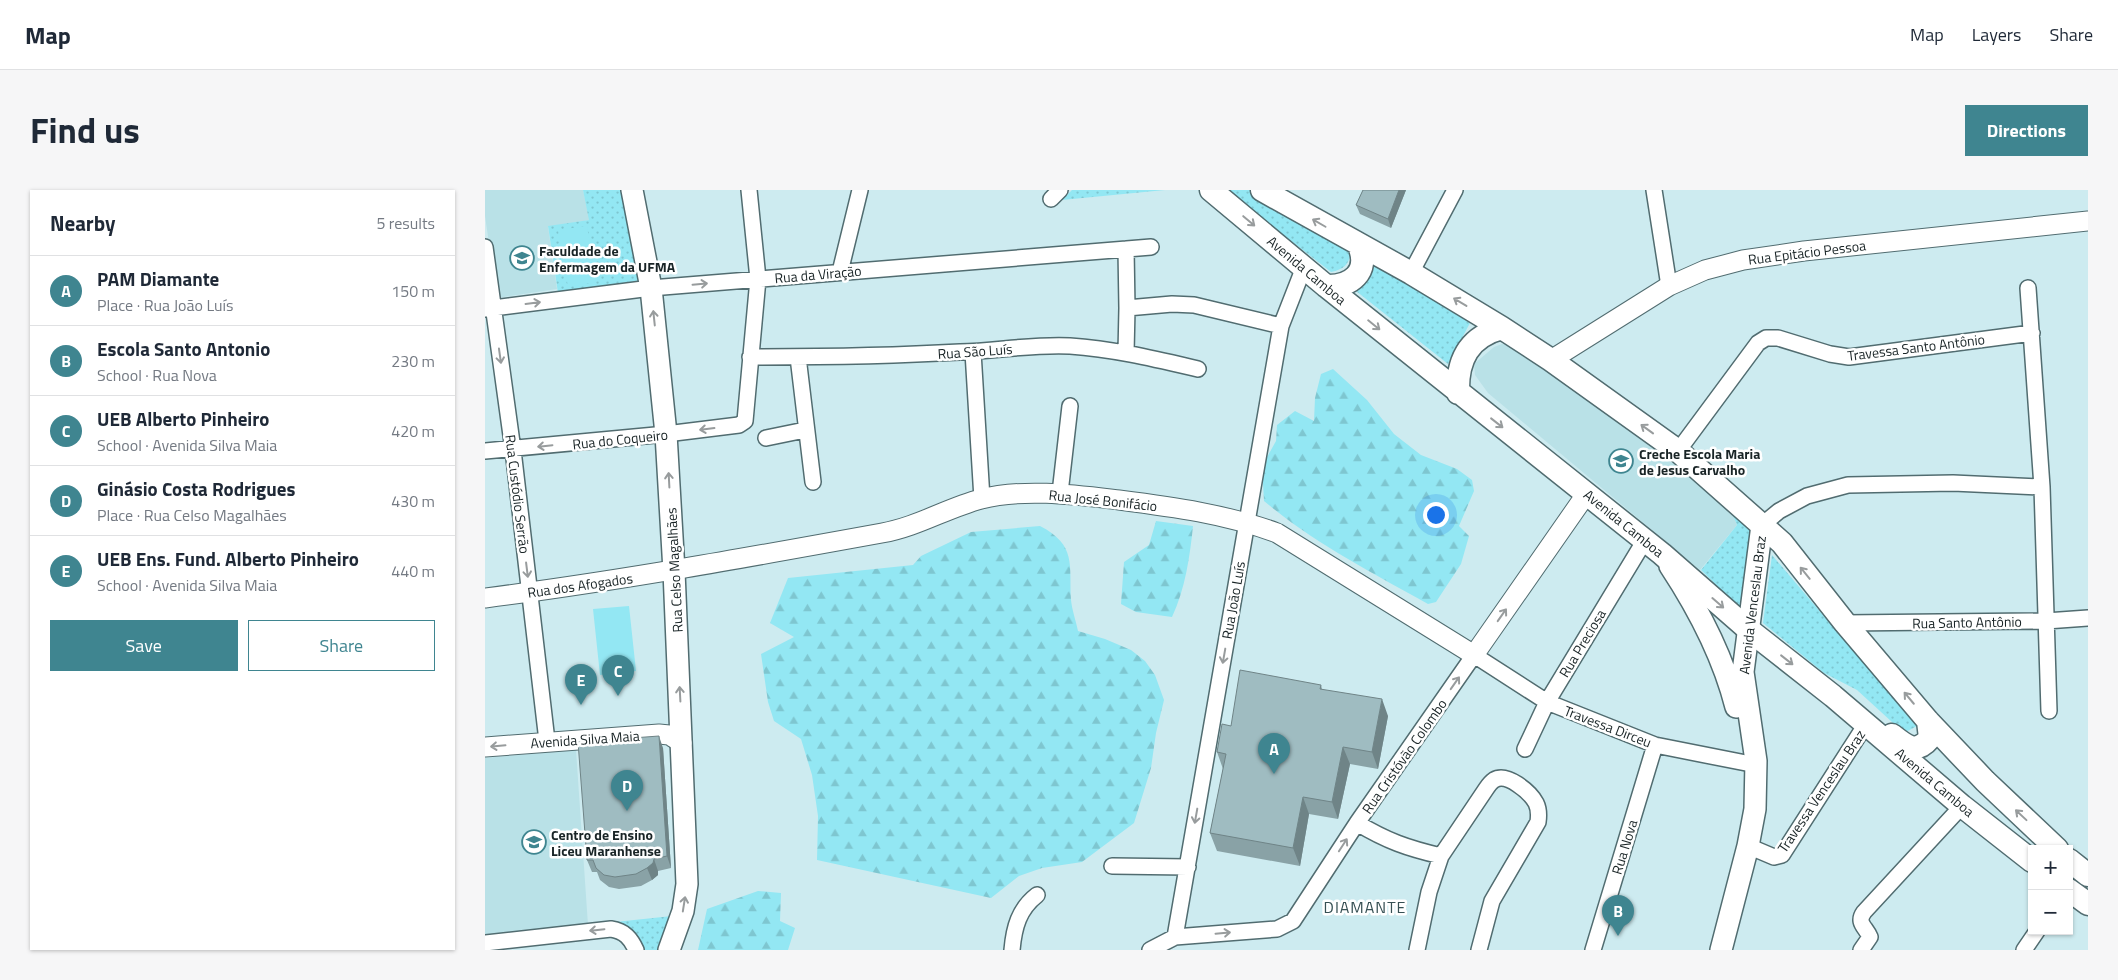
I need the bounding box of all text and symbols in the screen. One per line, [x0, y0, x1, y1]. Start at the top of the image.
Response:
text: Map [25, 17, 71, 53]
text: Map [1910, 21, 1944, 48]
text: Layers [1972, 21, 2021, 48]
text: Share [2049, 21, 2093, 48]
text: Find us [30, 103, 140, 157]
button: Directions [1965, 105, 2088, 156]
text: Nearby [50, 207, 115, 239]
text: 5 results [376, 211, 435, 235]
one-way arrow [1242, 215, 1255, 227]
one-way arrow [1312, 217, 1326, 227]
street label: Avenida Camboa [1263, 230, 1351, 310]
street label: Rua Epitácio Pessoa [1747, 234, 1867, 270]
place label: Faculdade de Enfermagem da UFMA [539, 240, 676, 277]
school or university icon: Faculdade de Enfermagem da UFMA [509, 245, 535, 271]
street label: Rua da Viração [774, 260, 862, 288]
text: PAM Diamante [97, 264, 219, 293]
text: A [61, 279, 71, 303]
text: 150 m [391, 279, 435, 303]
one-way arrow [691, 279, 707, 289]
text: Place · Rua João Luís [97, 293, 234, 317]
one-way arrow [1454, 297, 1468, 307]
one-way arrow [525, 298, 541, 308]
one-way arrow [649, 310, 659, 326]
one-way arrow [1367, 319, 1380, 330]
street label: Travessa Santo Antônio [1846, 328, 1986, 366]
text: Escola Santo Antonio [97, 334, 270, 363]
street label: Rua São Luís [937, 338, 1013, 364]
one-way arrow [495, 348, 505, 364]
text: B [61, 349, 71, 373]
text: 230 m [391, 349, 435, 373]
text: School · Rua Nova [97, 363, 217, 387]
text: UEB Alberto Pinheiro [97, 404, 269, 433]
one-way arrow [1490, 417, 1503, 428]
text: C [62, 419, 70, 443]
text: 420 m [391, 419, 435, 443]
street label: Rua do Coqueiro [571, 424, 669, 454]
one-way arrow [699, 424, 715, 434]
one-way arrow [1640, 424, 1654, 434]
text: School · Avenida Silva Maia [97, 433, 277, 457]
street label: Rua Custódio Serrão [500, 433, 536, 555]
one-way arrow [537, 442, 553, 451]
place label: Creche Escola Maria de Jesus Carvalho [1639, 443, 1760, 480]
school or university icon: Creche Escola Maria de Jesus Carvalho [1608, 448, 1634, 474]
one-way arrow [664, 472, 673, 488]
text: Ginásio Costa Rodrigues [97, 474, 295, 503]
street label: Rua José Bonifácio [1048, 484, 1158, 516]
street label: Avenida Camboa [1579, 484, 1669, 562]
text: D [61, 489, 71, 513]
text: 430 m [391, 489, 435, 513]
your location [1423, 502, 1449, 528]
text: Place · Rua Celso Magalhães [97, 503, 287, 527]
street label: Rua Celso Magalhães [660, 507, 688, 633]
street label: Avenida Venceslau Braz [1733, 535, 1771, 675]
text: UEB Ens. Fund. Alberto Pinheiro [97, 544, 359, 573]
text: E [62, 559, 70, 583]
text: 440 m [391, 559, 435, 583]
street label: Rua João Luís [1216, 559, 1250, 641]
one-way arrow [522, 561, 532, 577]
street label: Rua dos Afogados [526, 567, 634, 603]
one-way arrow [1800, 567, 1811, 580]
text: School · Avenida Silva Maia [97, 573, 277, 597]
one-way arrow [1711, 597, 1724, 609]
street label: Rua Preciosa [1553, 605, 1611, 681]
one-way arrow [1497, 608, 1507, 622]
street label: Rua Santo Antônio [1912, 611, 2022, 633]
button: Save [50, 620, 238, 671]
button: Share [248, 620, 435, 671]
one-way arrow [1218, 647, 1228, 663]
pin: C [602, 655, 634, 696]
one-way arrow [1780, 655, 1794, 665]
pin: E [565, 664, 597, 705]
one-way arrow [1450, 676, 1460, 690]
one-way arrow [675, 687, 685, 703]
one-way arrow [1903, 692, 1914, 705]
street label: Rua Cristóvão Colombo [1356, 694, 1452, 818]
street label: Travessa Dirceu [1561, 700, 1655, 752]
street label: Avenida Silva Maia [530, 725, 640, 753]
street label: Travessa Venceslau Braz [1772, 725, 1870, 857]
pin: A [1258, 733, 1290, 774]
one-way arrow [491, 741, 507, 750]
street label: Avenida Camboa [1891, 742, 1979, 822]
pin: D [611, 770, 643, 811]
one-way arrow [1191, 808, 1201, 824]
one-way arrow [2015, 810, 2028, 821]
street label: Rua Nova [1606, 817, 1642, 877]
place label: Centro de Ensino Liceu Maranhense [551, 824, 661, 861]
school or university icon: Centro de Ensino Liceu Maranhense [521, 829, 547, 855]
one-way arrow [1338, 839, 1348, 853]
map controls [2028, 845, 2073, 935]
button: + [2028, 845, 2073, 890]
button: − [2028, 890, 2073, 935]
district label: DIAMANTE [1324, 895, 1406, 919]
pin: B [1602, 895, 1634, 936]
one-way arrow [680, 896, 690, 912]
one-way arrow [590, 925, 606, 935]
one-way arrow [1215, 929, 1231, 938]

